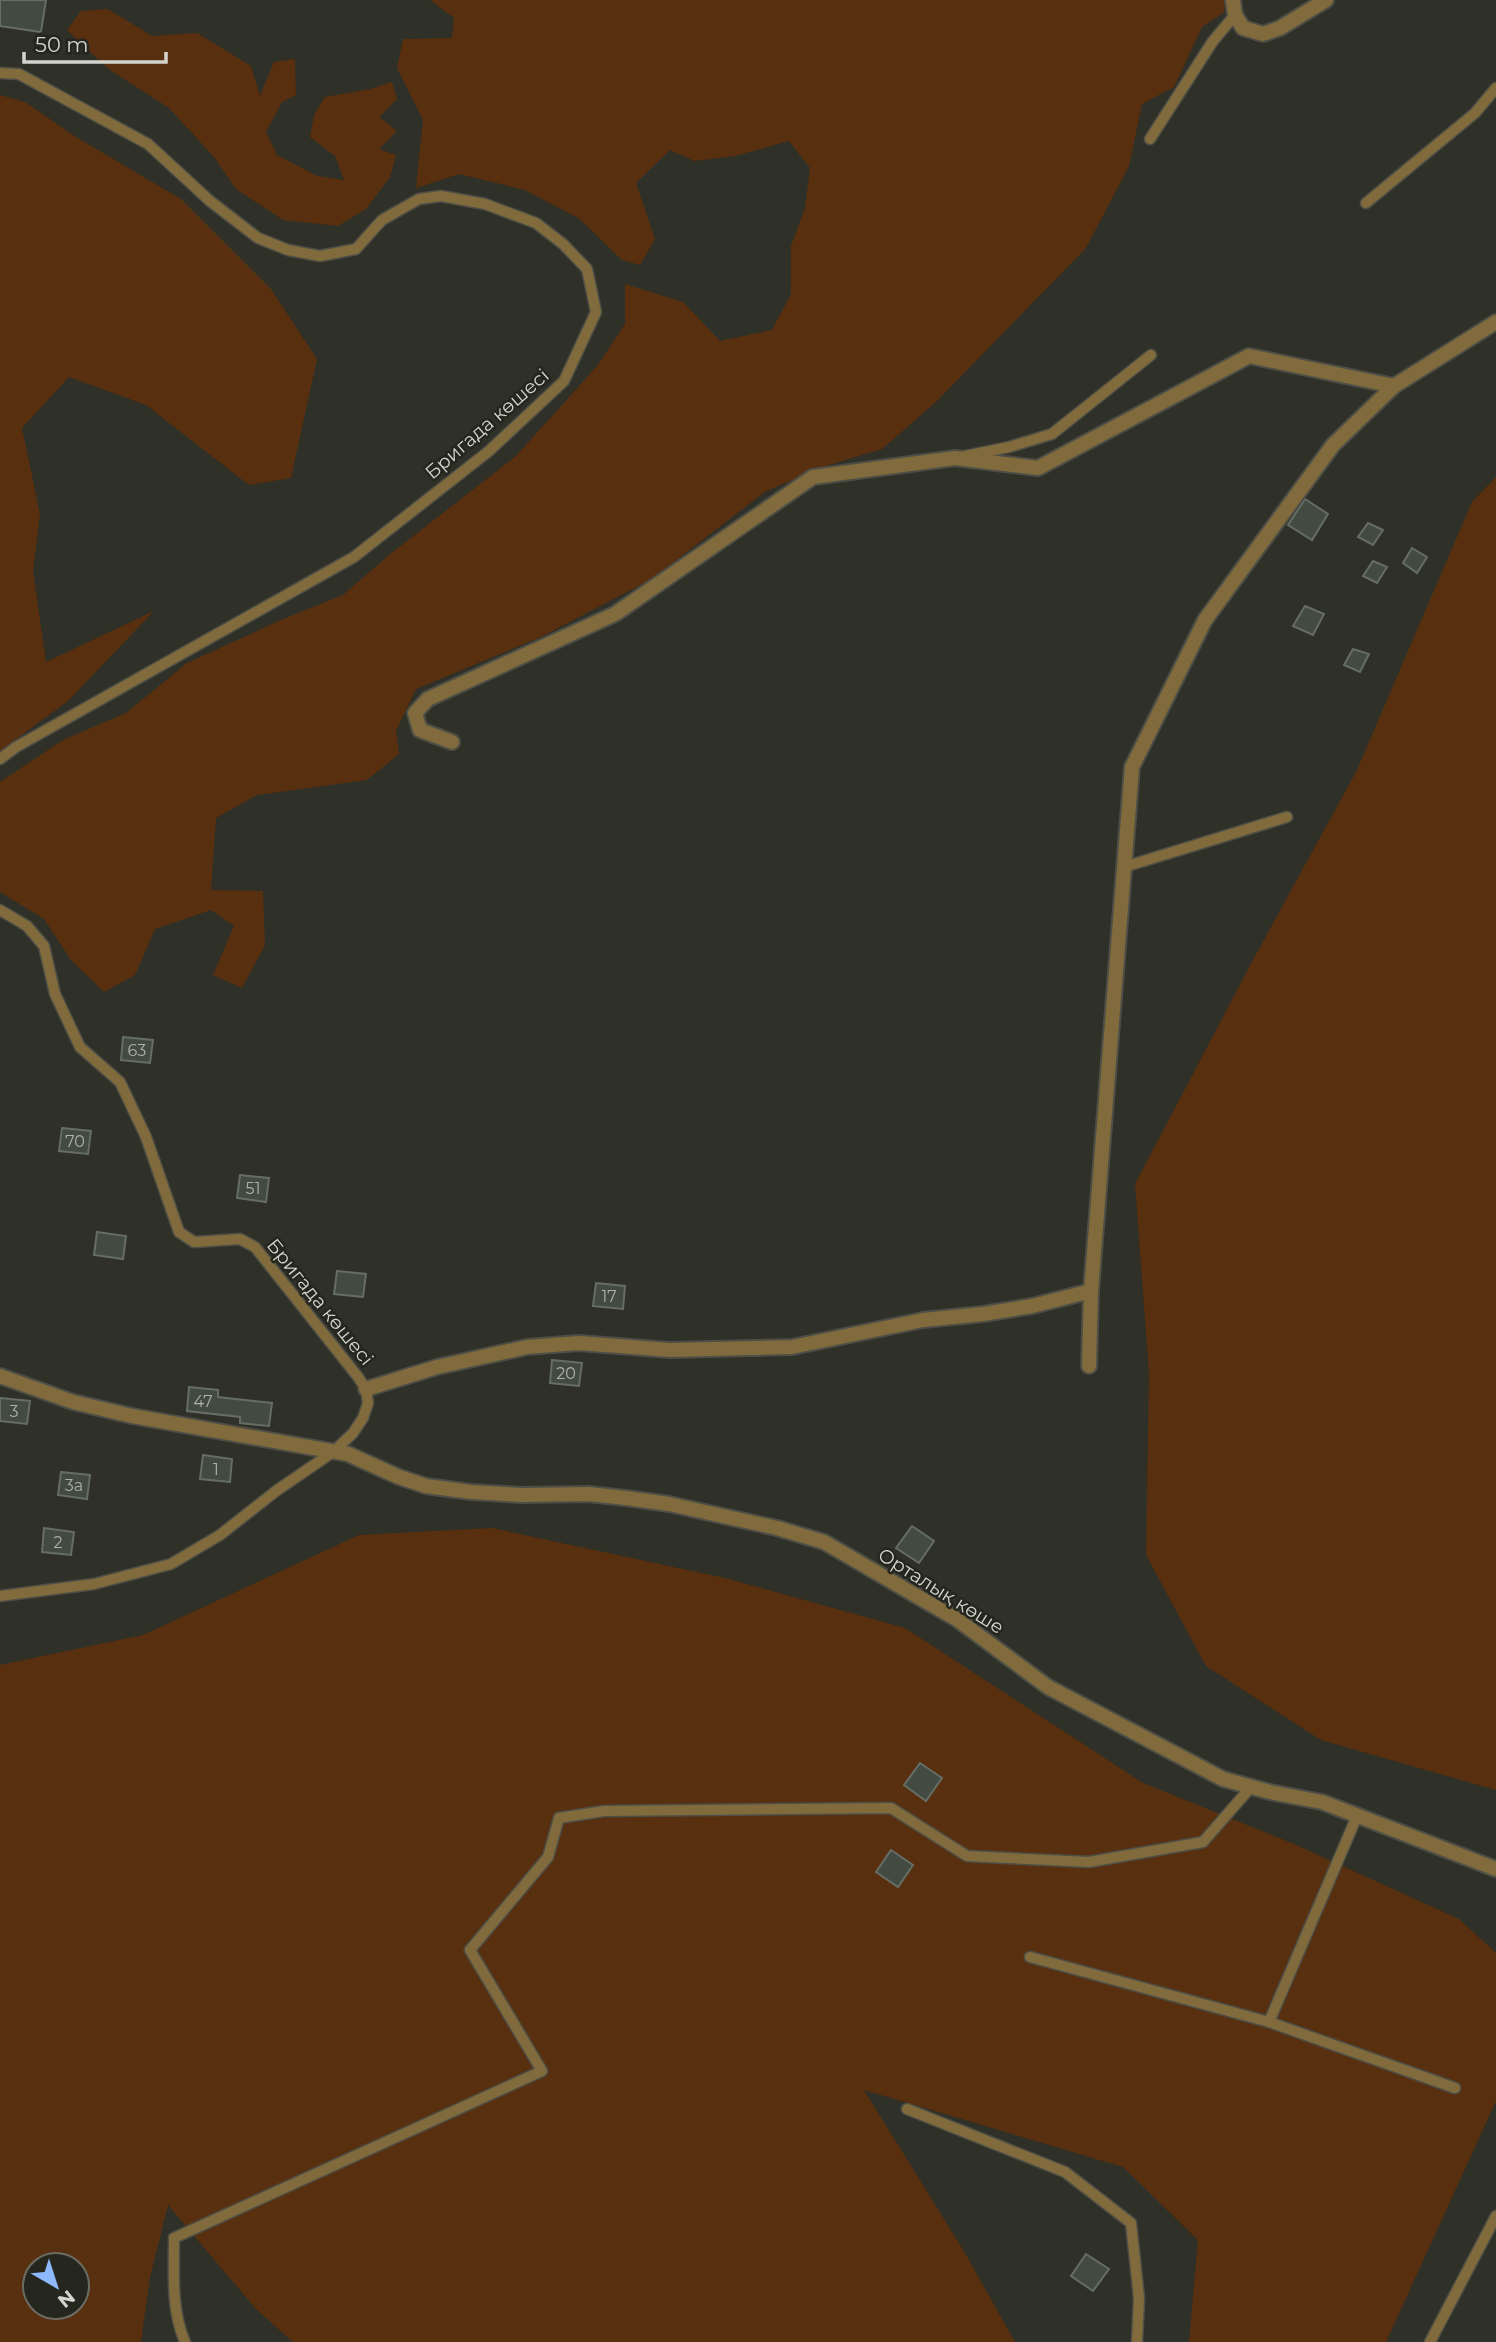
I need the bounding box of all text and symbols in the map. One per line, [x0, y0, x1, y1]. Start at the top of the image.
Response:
scale bar [24, 21, 166, 65]
text: 50 m [35, 32, 89, 57]
street label: Бригада көшесі [420, 364, 554, 484]
house number: 63 [128, 1041, 146, 1060]
house number: 70 [65, 1132, 85, 1151]
house number: 51 [246, 1179, 260, 1198]
street label: Бригада көшесі [262, 1234, 378, 1370]
house number: 17 [601, 1287, 617, 1306]
house number: 20 [556, 1364, 576, 1383]
house number: 47 [193, 1392, 213, 1411]
house number: 3 [9, 1402, 19, 1421]
house number: 1 [213, 1460, 219, 1479]
house number: 3а [65, 1476, 83, 1495]
house number: 2 [53, 1533, 63, 1552]
street label: Орталық көше [874, 1543, 1008, 1639]
north arrow [21, 2251, 91, 2321]
text: N [53, 2285, 80, 2313]

